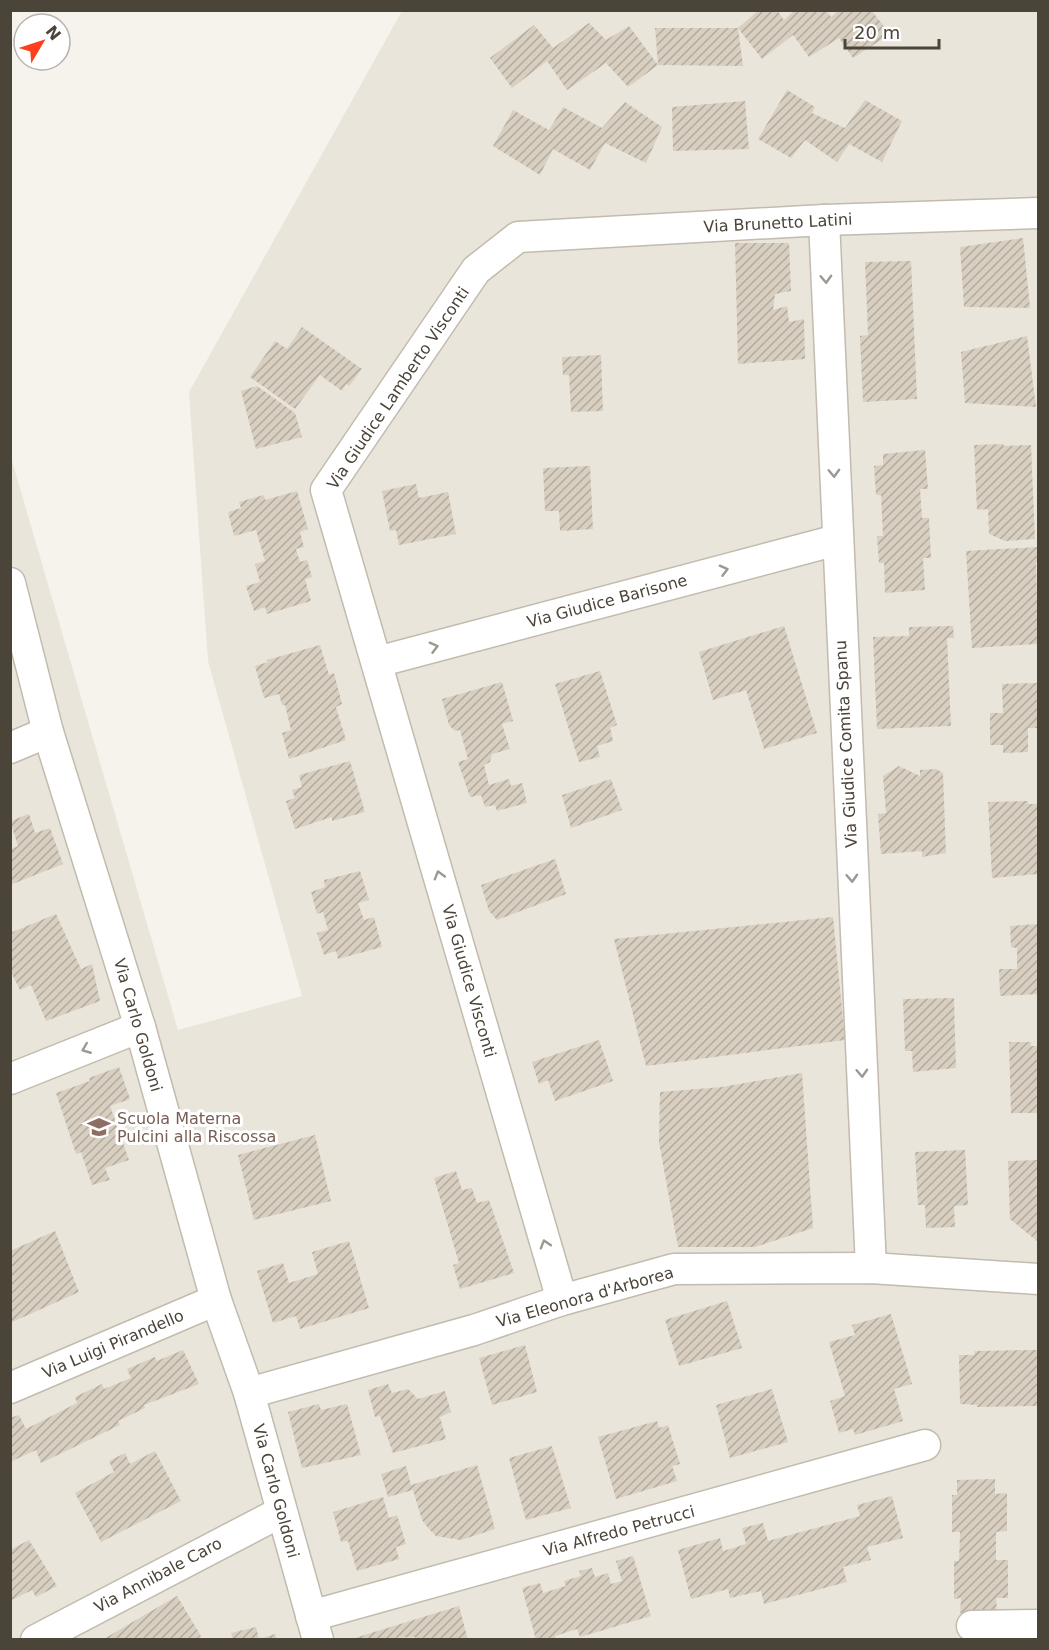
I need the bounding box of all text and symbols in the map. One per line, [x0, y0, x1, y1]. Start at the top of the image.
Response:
north arrow [12, 12, 72, 72]
scale bar [845, 12, 940, 50]
text: N [42, 22, 65, 44]
text: 20 m [854, 22, 900, 43]
street label: Via Brunetto Latini [703, 210, 853, 236]
one-way arrow [819, 274, 832, 283]
street label: Via Giudice Lamberto Visconti [323, 283, 473, 493]
one-way arrow [827, 469, 840, 478]
one-way arrow [718, 564, 728, 577]
street label: Via Giudice Barisone [525, 570, 689, 632]
street label: Via Giudice Comita Spanu [831, 640, 861, 848]
one-way arrow [428, 641, 438, 654]
one-way arrow [434, 871, 446, 881]
one-way arrow [846, 873, 859, 882]
street label: Via Giudice Visconti [438, 902, 500, 1060]
street label: Via Carlo Goldoni [110, 956, 166, 1094]
one-way arrow [81, 1041, 92, 1054]
one-way arrow [855, 1068, 868, 1077]
place label: Scuola Materna Pulcini alla Riscossa [117, 1109, 276, 1146]
school or university icon: Scuola Materna Pulcini alla Riscossa [86, 1114, 112, 1140]
one-way arrow [540, 1239, 553, 1249]
street label: Via Eleonora d'Arborea [494, 1263, 676, 1331]
street label: Via Luigi Pirandello [39, 1306, 187, 1382]
street label: Via Carlo Goldoni [249, 1422, 303, 1560]
street label: Via Alfredo Petrucci [541, 1502, 697, 1560]
street label: Via Annibale Caro [91, 1533, 225, 1617]

